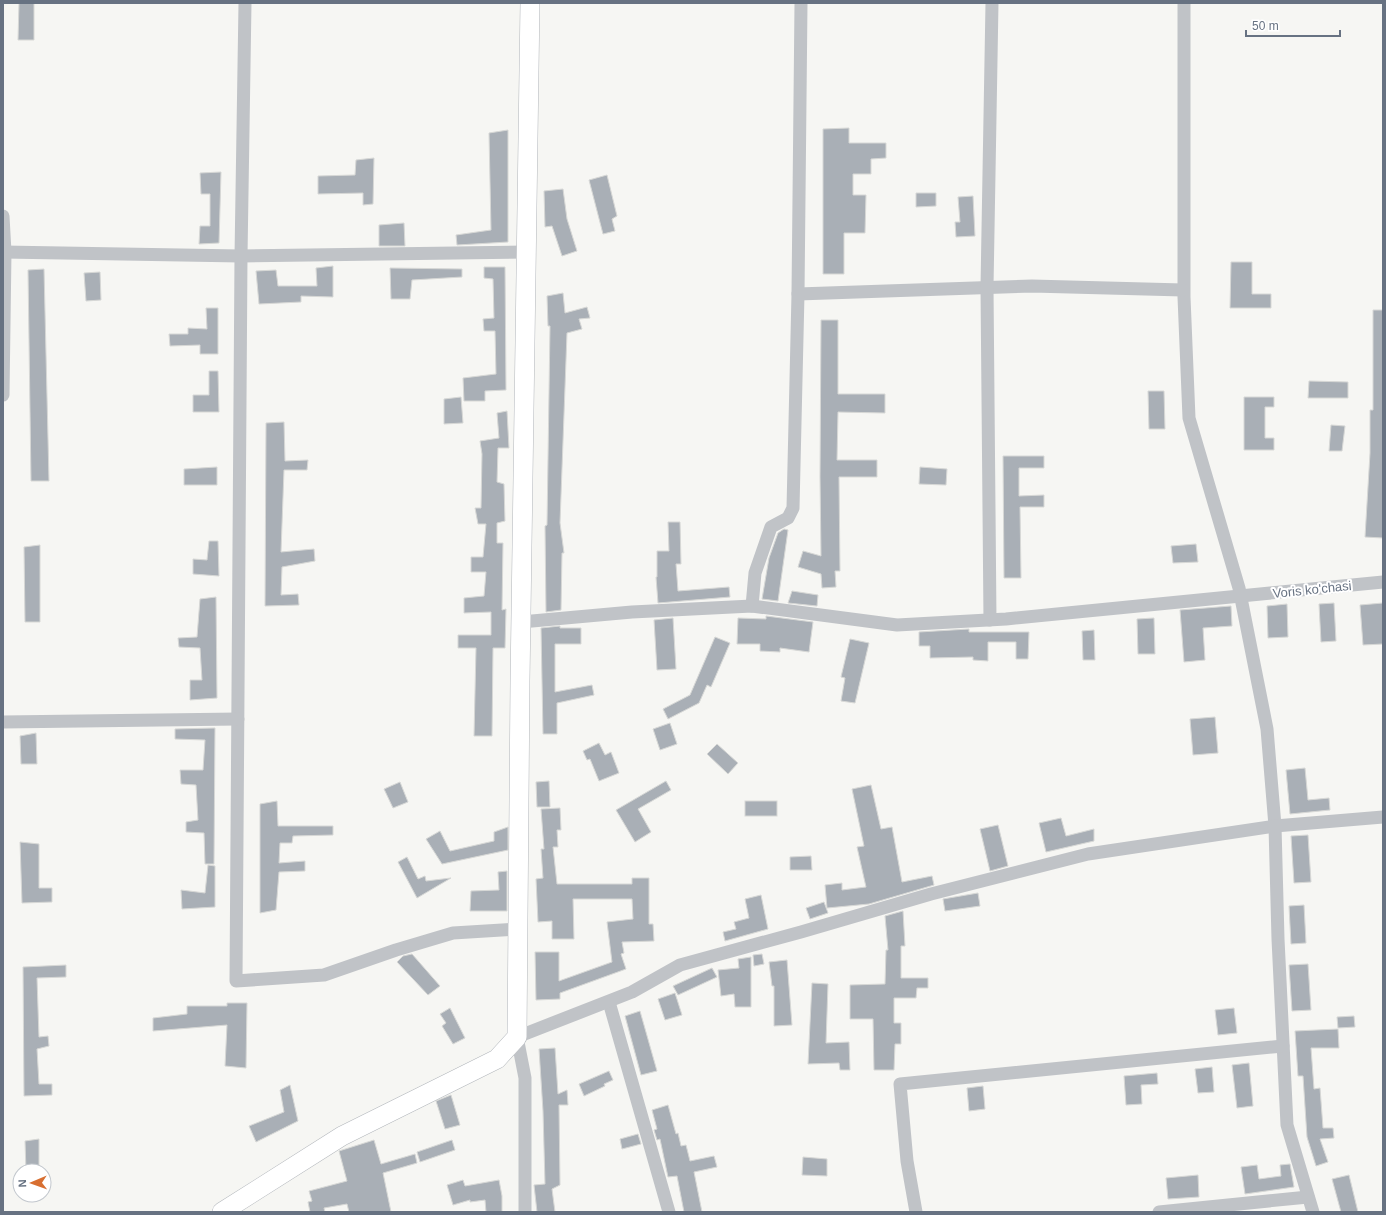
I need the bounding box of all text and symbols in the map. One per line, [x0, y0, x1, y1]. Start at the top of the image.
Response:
scale bar [1246, 12, 1340, 38]
text: 50 m [1252, 19, 1279, 33]
street label: Voris ko'chasi [1272, 578, 1352, 601]
north arrow [12, 1163, 52, 1203]
text: N [16, 1179, 28, 1188]

